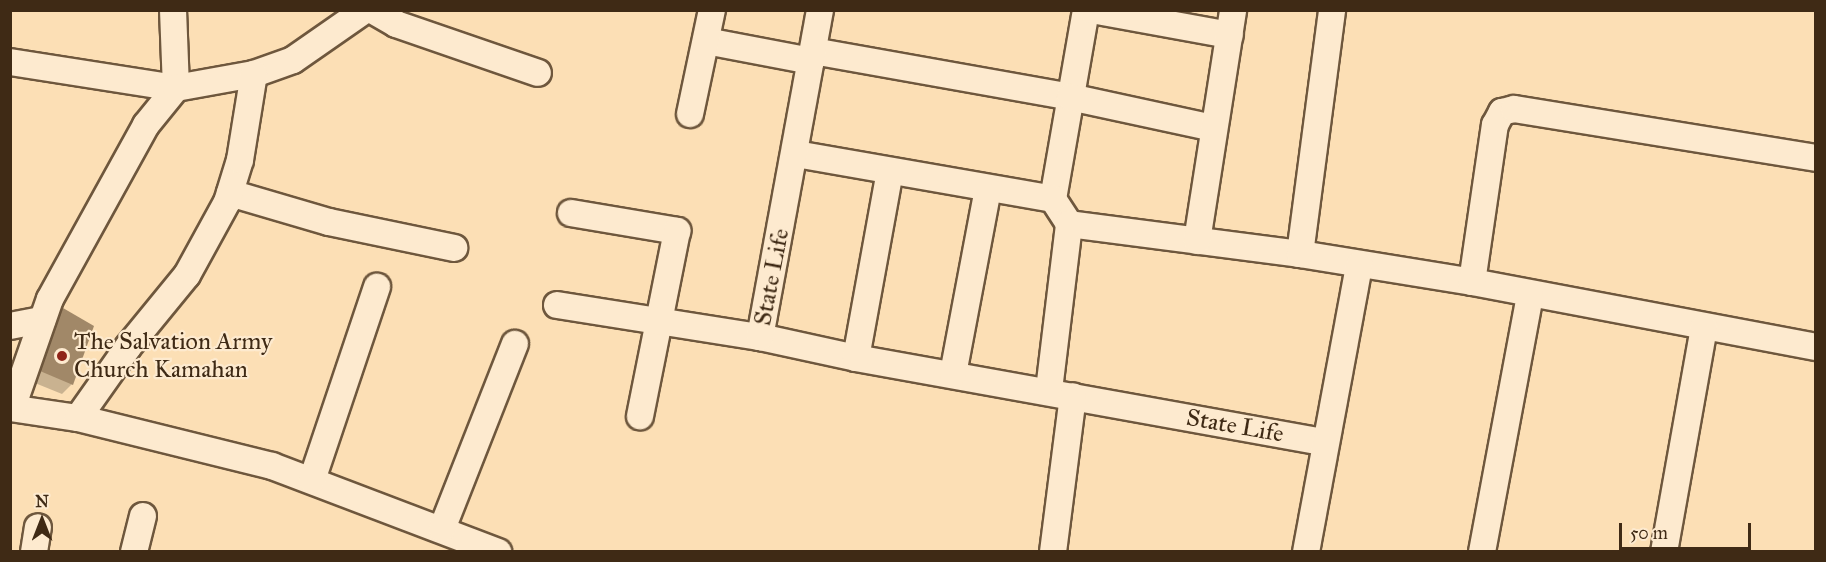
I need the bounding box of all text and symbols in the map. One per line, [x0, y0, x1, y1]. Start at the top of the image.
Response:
street label: State Life [748, 226, 796, 328]
place label: The Salvation Army Church Kamahan [74, 328, 272, 384]
marker: The Salvation Army Church Kamahan [55, 349, 69, 363]
street label: State Life [1184, 403, 1286, 449]
north arrow [12, 490, 72, 550]
text: N [35, 492, 49, 511]
scale bar [1622, 511, 1754, 549]
text: 50 m [1630, 522, 1668, 544]

